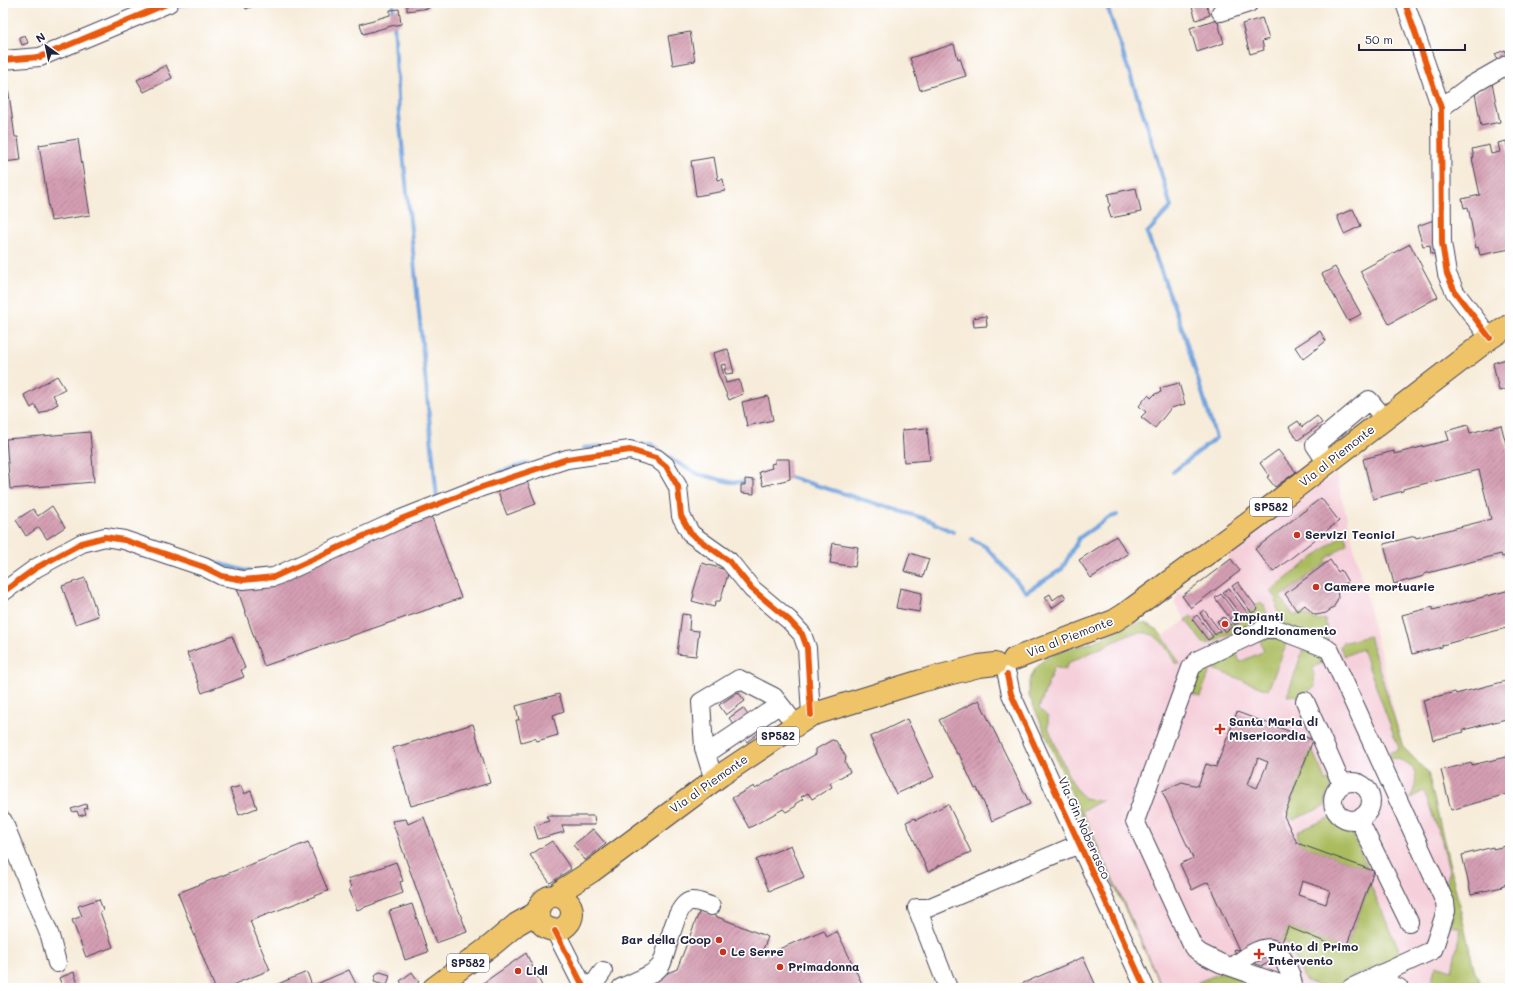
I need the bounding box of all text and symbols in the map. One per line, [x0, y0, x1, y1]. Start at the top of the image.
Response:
north arrow [26, 26, 66, 66]
scale bar [1359, 26, 1465, 52]
text: N [33, 29, 48, 46]
text: 50 m [1365, 31, 1393, 47]
street label: Via al Piemonte [1295, 421, 1377, 490]
road number: SP582 [1250, 498, 1292, 516]
place label: Servizi Tecnici [1305, 526, 1395, 542]
marker: Servizi Tecnici [1292, 530, 1302, 540]
place label: Camere mortuarie [1324, 578, 1435, 594]
marker: Camere mortuarie [1311, 582, 1321, 592]
place label: Impianti Condizionamento [1233, 608, 1336, 638]
street label: Via al Piemonte [1024, 612, 1115, 660]
marker: Impianti Condizionamento [1220, 619, 1230, 629]
place label: Santa Maria di Misericordia [1229, 713, 1319, 743]
marker: Santa Maria di Misericordia [1214, 723, 1226, 735]
road number: SP582 [757, 727, 799, 745]
street label: Via al Piemonte [666, 750, 750, 816]
street label: Via Gin Noberasco [1055, 774, 1115, 881]
place label: Bar della Coop [621, 931, 711, 947]
marker: Bar della Coop [714, 935, 724, 945]
place label: Punto di Primo Intervento [1268, 938, 1358, 968]
place label: Le Serre [731, 943, 784, 959]
marker: Le Serre [718, 947, 728, 957]
marker: Punto di Primo Intervento [1253, 948, 1265, 960]
road number: SP582 [447, 954, 489, 972]
place label: Primadonna [788, 958, 859, 974]
place label: Lidl [526, 962, 548, 978]
marker: Primadonna [775, 962, 785, 972]
marker: Lidl [513, 966, 523, 976]

